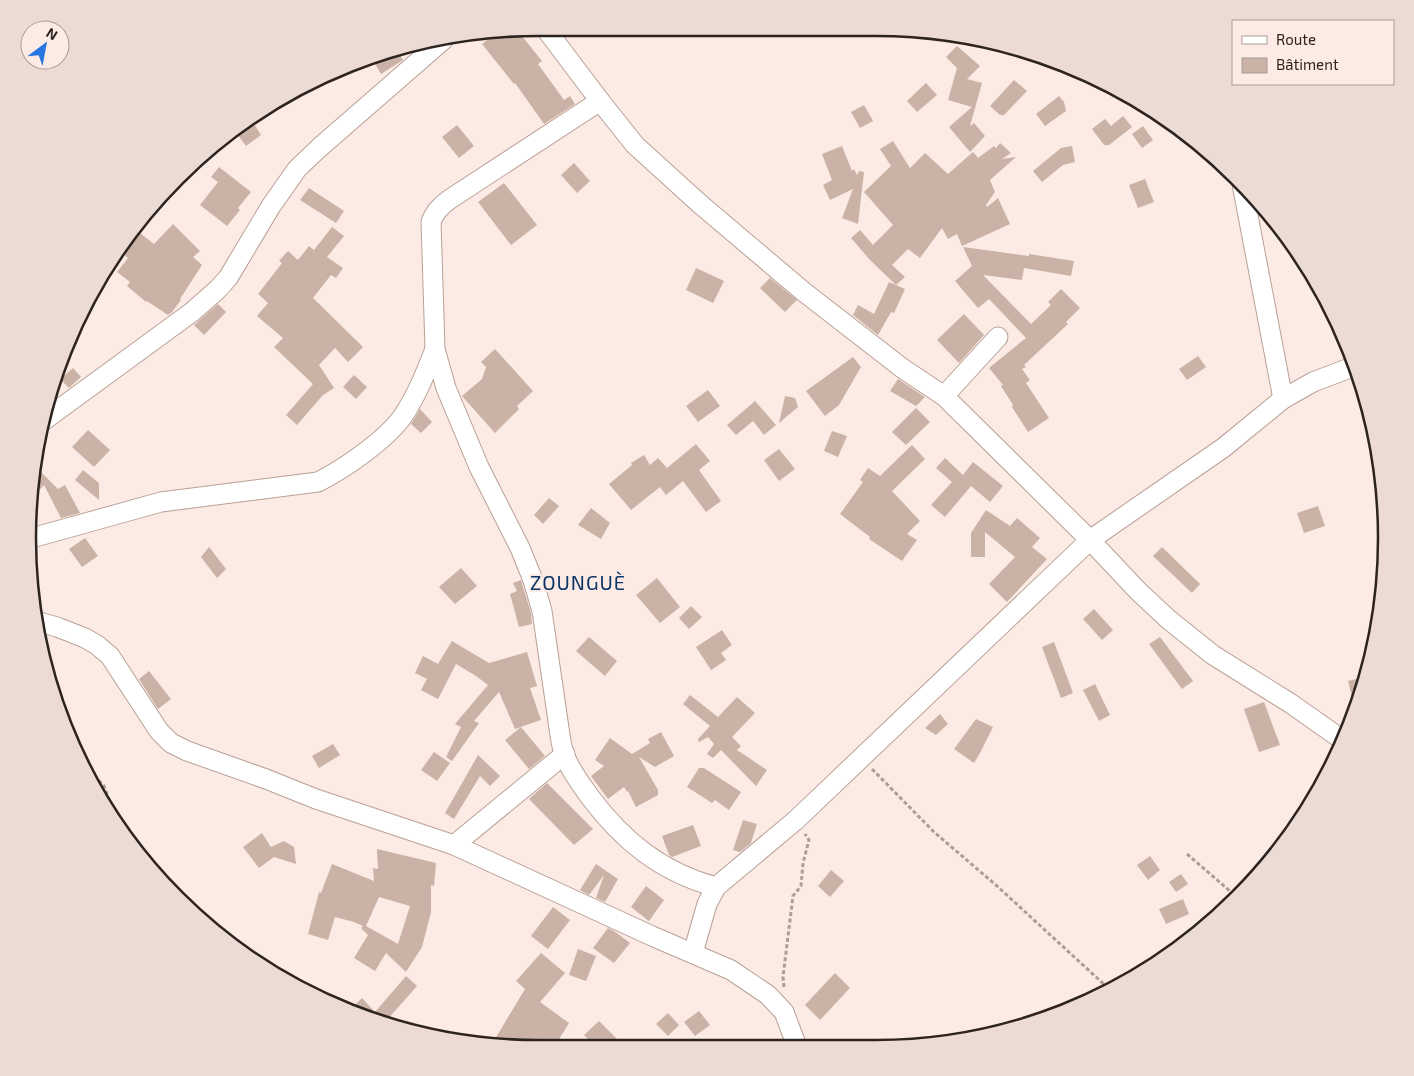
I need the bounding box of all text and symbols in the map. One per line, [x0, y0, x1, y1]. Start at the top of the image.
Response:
north arrow [20, 20, 70, 70]
legend [1232, 20, 1394, 85]
text: N [43, 24, 61, 43]
text: Route [1276, 30, 1316, 48]
text: Bâtiment [1276, 55, 1339, 73]
district label: ZOUNGUÈ [530, 570, 626, 594]

